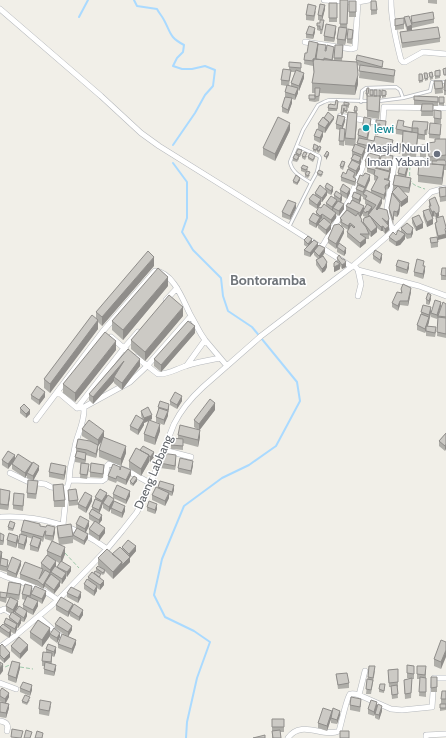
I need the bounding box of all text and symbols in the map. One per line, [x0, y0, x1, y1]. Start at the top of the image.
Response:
place label: lewi [374, 121, 394, 136]
marker: lewi [361, 123, 371, 133]
place label: Masjid Nurul Iman Yabani [367, 140, 429, 169]
marker: Masjid Nurul Iman Yabani [432, 149, 442, 159]
district label: Bontoramba [230, 271, 306, 289]
street label: Daeng Labbang [131, 432, 176, 511]

